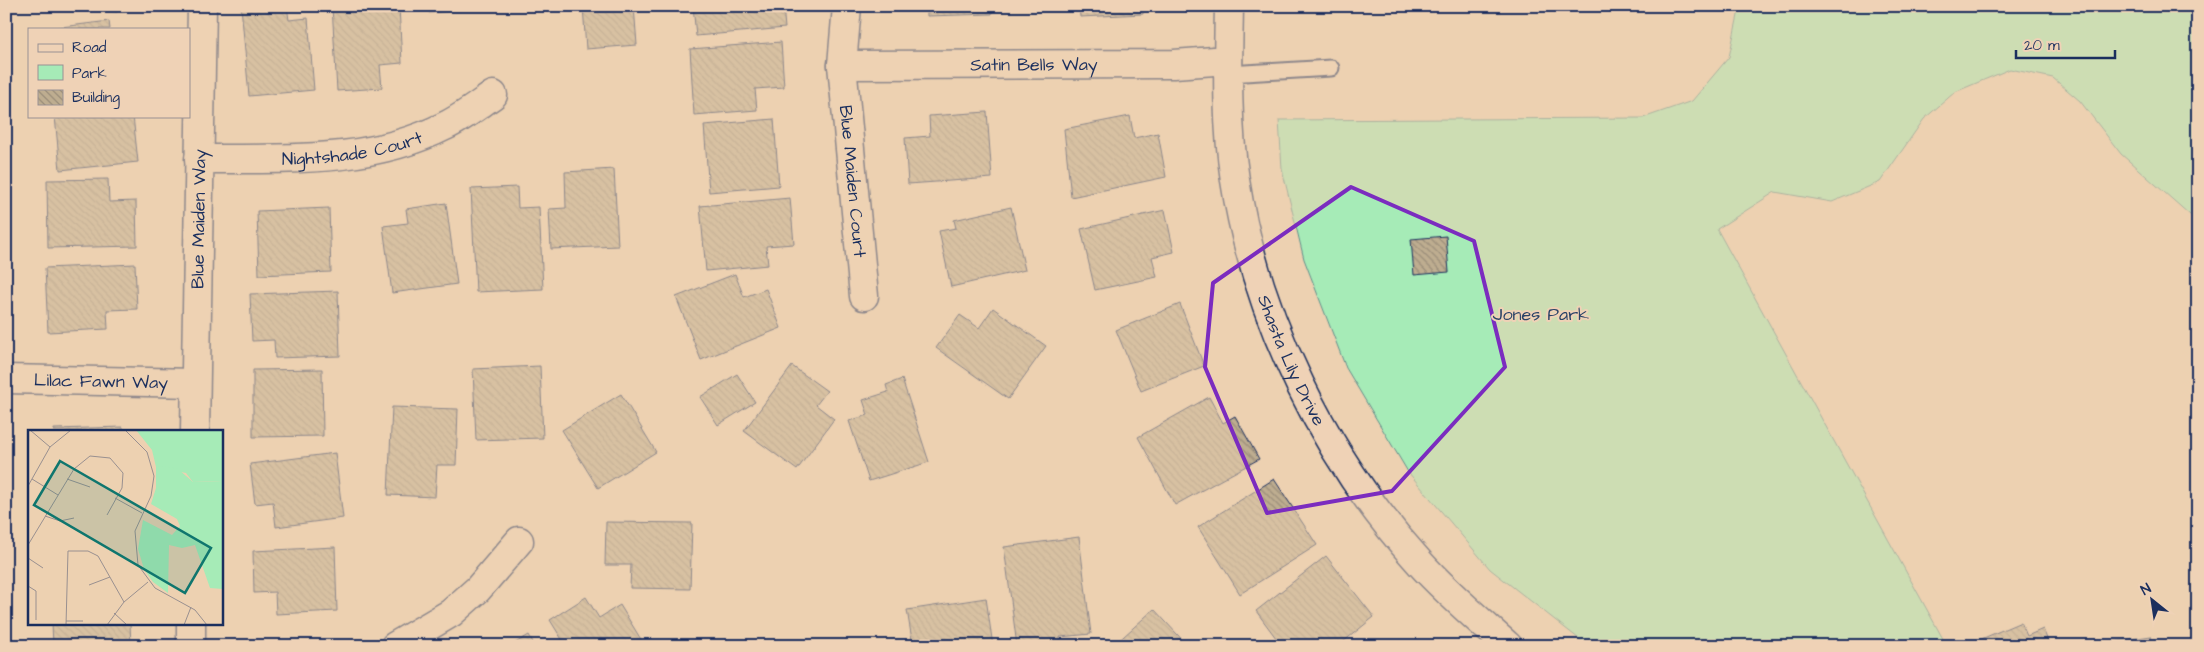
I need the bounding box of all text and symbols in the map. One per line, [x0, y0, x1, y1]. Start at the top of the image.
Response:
legend [28, 28, 190, 118]
scale bar [2016, 28, 2115, 60]
text: 20 m [2024, 35, 2060, 56]
text: Road [72, 37, 107, 58]
street label: Satin Bells Way [970, 52, 1098, 78]
text: Park [72, 63, 107, 84]
text: Building [72, 87, 120, 109]
street label: Blue Maiden Court [833, 104, 872, 259]
street label: Nightshade Court [282, 125, 427, 172]
street label: Blue Maiden Way [185, 149, 214, 289]
street label: Shasta Lily Drive [1251, 292, 1331, 431]
park label: Jones Park [1493, 302, 1589, 327]
street label: Lilac Fawn Way [34, 368, 168, 396]
inset map [28, 430, 222, 624]
north arrow [2126, 574, 2176, 624]
text: N [2137, 579, 2155, 600]

